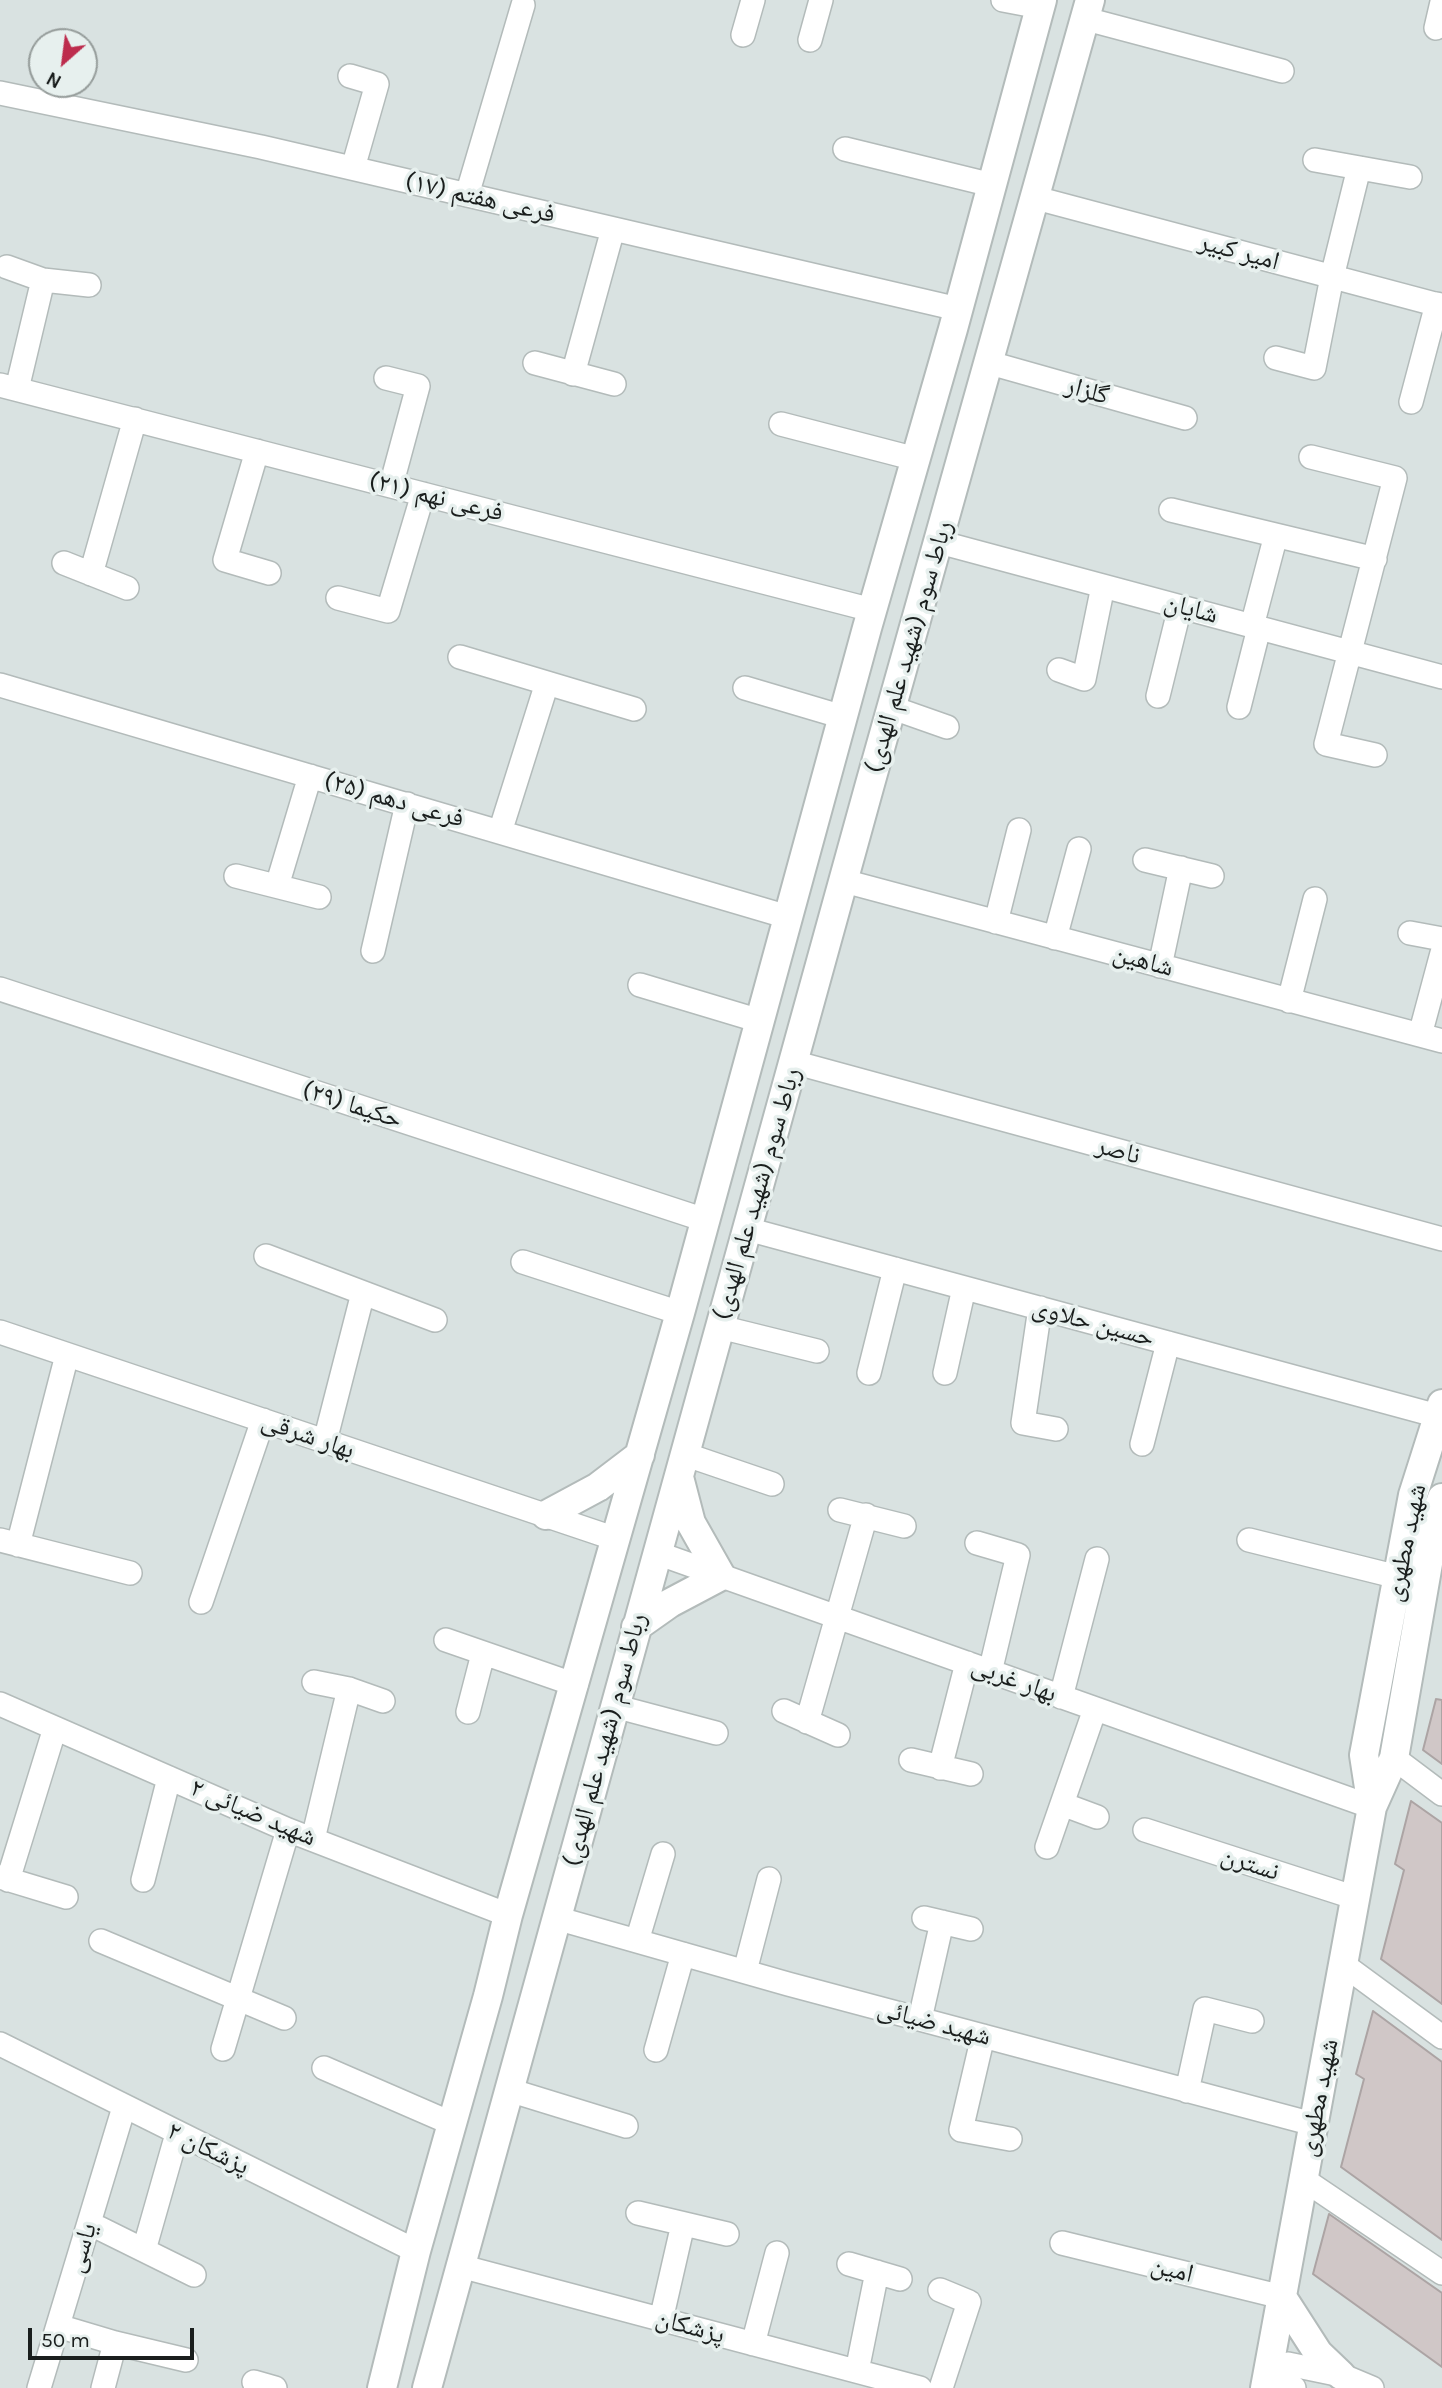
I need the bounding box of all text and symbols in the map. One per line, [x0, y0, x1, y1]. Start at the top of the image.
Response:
north arrow [28, 28, 98, 98]
text: N [43, 67, 65, 93]
street label: فرعی هفتم (۱۷) [402, 166, 558, 230]
street label: امیر کبیر [1195, 226, 1283, 278]
street label: گلزار [1062, 370, 1112, 412]
street label: فرعی نهم (۲۱) [366, 465, 506, 529]
street label: رباط سوم (شهید علم الهدی) [858, 517, 960, 777]
street label: شایان [1161, 587, 1221, 631]
street label: فرعی دهم (۲۵) [320, 765, 468, 835]
street label: شاهین [1109, 938, 1177, 984]
street label: رباط سوم (شهید علم الهدی) [706, 1064, 808, 1324]
street label: حکیما (۲۹) [298, 1074, 406, 1136]
street label: ناصر [1092, 1130, 1144, 1172]
street label: حسین حلاوی [1029, 1292, 1157, 1354]
street label: بهار شرقی [257, 1406, 359, 1466]
street label: شهید مطهری [1378, 1481, 1434, 1605]
street label: رباط سوم (شهید علم الهدی) [556, 1610, 654, 1870]
street label: بهار غربی [967, 1650, 1061, 1710]
street label: شهید ضیائی ۲ [185, 1772, 321, 1854]
street label: نسترن [1217, 1840, 1283, 1888]
street label: شهید ضیائی [874, 1993, 994, 2053]
street label: شهید مطهری [1292, 2036, 1346, 2160]
street label: پزشکان ۲ [162, 2116, 254, 2182]
street label: یاسی [60, 2219, 104, 2277]
street label: امین [1148, 2250, 1196, 2290]
street label: پزشکان [652, 2303, 728, 2351]
scale bar [32, 2314, 198, 2358]
text: 50 m [41, 2328, 90, 2352]

